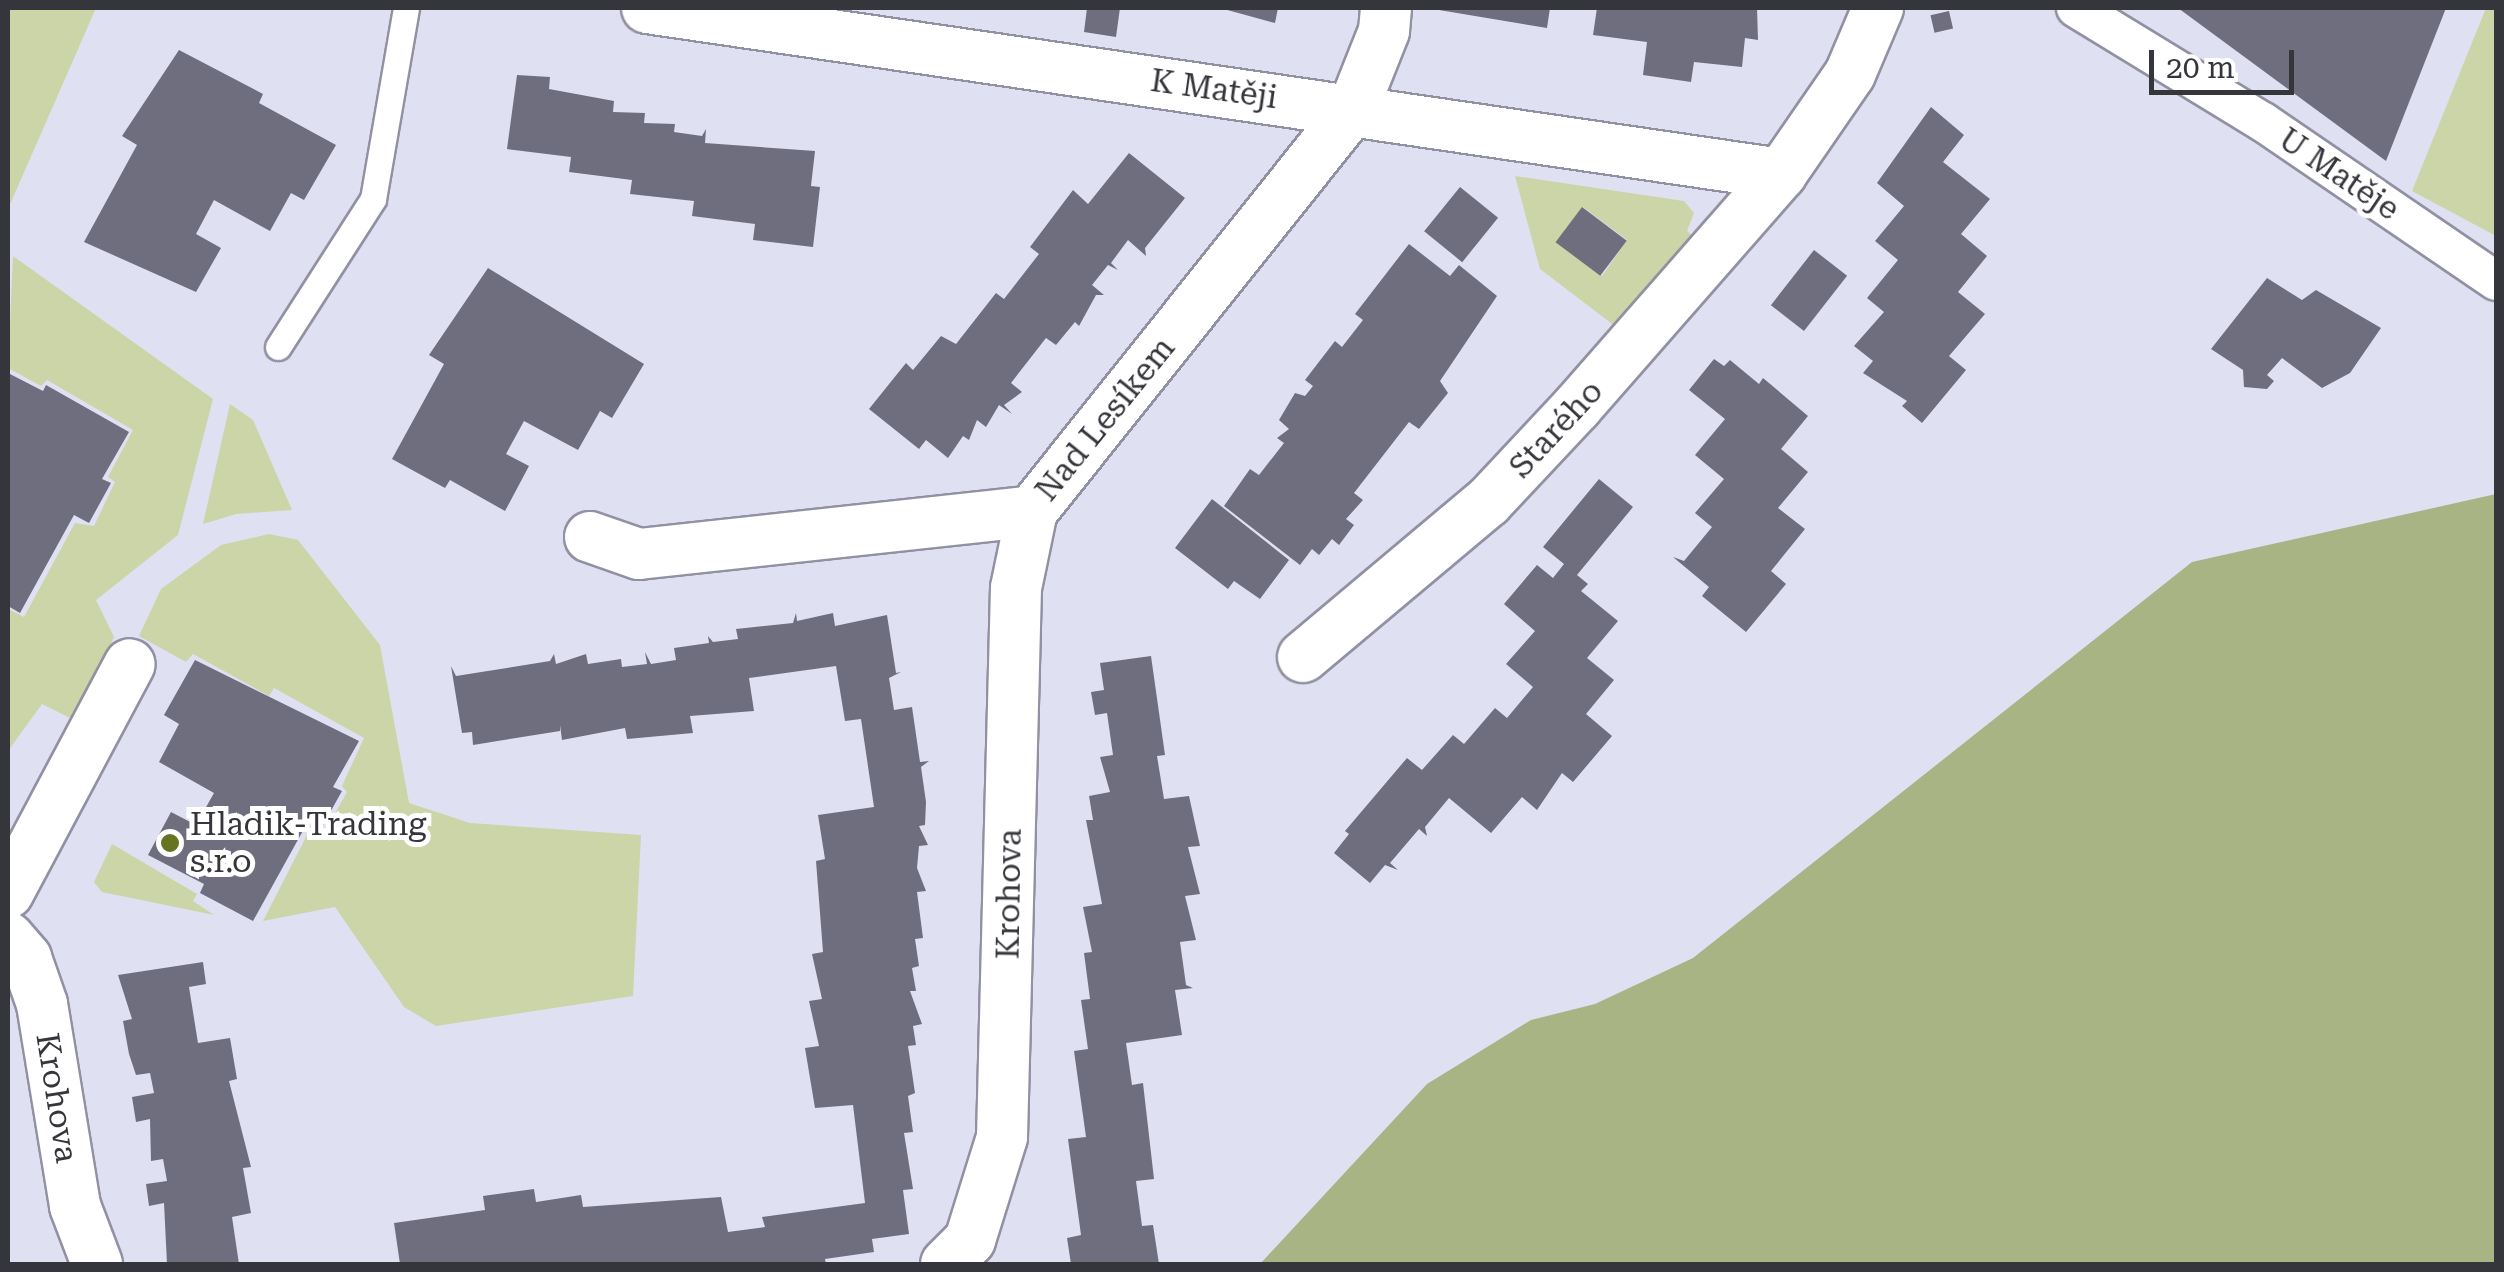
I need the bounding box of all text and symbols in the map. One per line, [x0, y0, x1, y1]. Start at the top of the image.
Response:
scale bar [2154, 30, 2299, 92]
text: 20 m [2166, 50, 2235, 85]
street label: K Matěji [1148, 61, 1280, 117]
street label: U Matěje [2271, 120, 2407, 228]
street label: Nad Lesíkem [1027, 329, 1183, 509]
street label: Starého [1501, 372, 1611, 486]
place label: Hladik-Trading s.r.o [190, 806, 426, 881]
street label: Krohova [989, 828, 1029, 960]
marker: Hladik-Trading s.r.o [159, 832, 181, 854]
street label: Krohova [28, 1030, 86, 1166]

